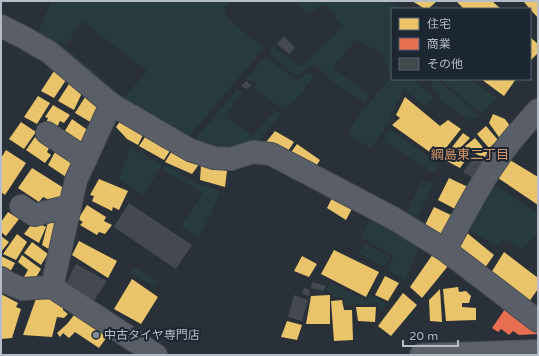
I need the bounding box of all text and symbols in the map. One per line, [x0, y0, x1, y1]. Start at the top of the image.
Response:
legend [391, 8, 531, 80]
text: 住宅 [427, 17, 451, 31]
text: 商業 [427, 37, 451, 51]
text: その他 [427, 57, 463, 71]
district label: 綱島東二丁目 [431, 147, 509, 163]
scale bar [403, 322, 458, 348]
place label: 中古タイヤ専門店 [104, 328, 200, 342]
text: 20 m [409, 329, 438, 343]
marker: 中古タイヤ専門店 [91, 330, 101, 340]

